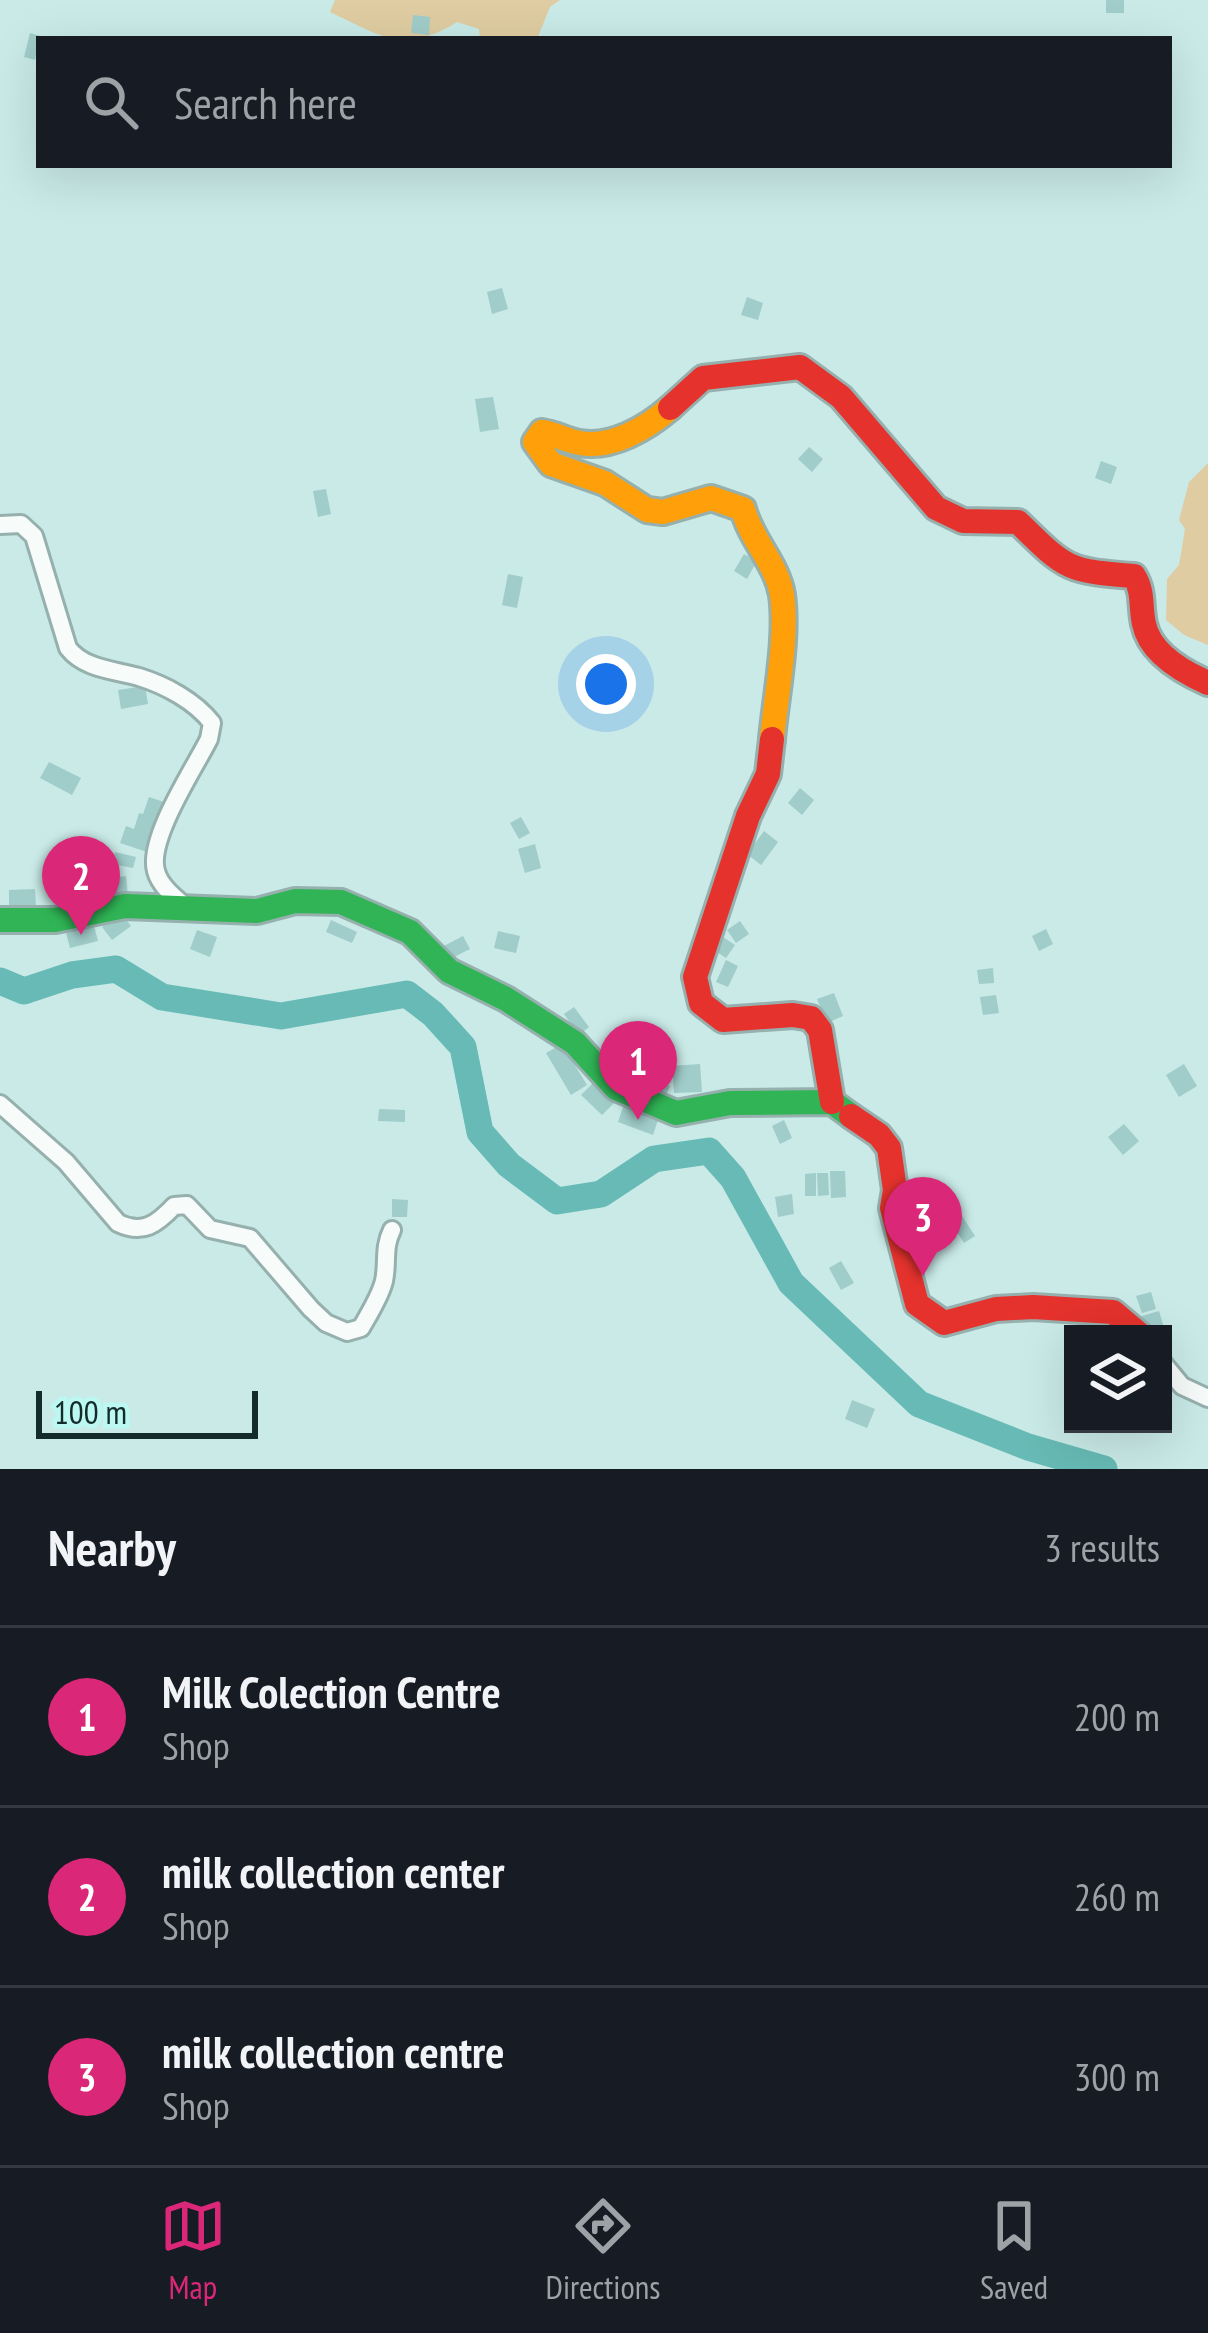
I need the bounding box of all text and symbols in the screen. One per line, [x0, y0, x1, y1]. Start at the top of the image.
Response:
search box [36, 36, 1172, 168]
icon: search [78, 69, 144, 135]
text: Search here [174, 73, 357, 131]
your location [576, 654, 636, 714]
pin: 2 [42, 836, 120, 935]
pin: 1 [599, 1021, 677, 1120]
pin: 3 [884, 1177, 962, 1276]
map controls [1064, 1325, 1172, 1433]
button: layers [1064, 1325, 1172, 1433]
scale bar [36, 1385, 258, 1438]
text: 100 m [54, 1390, 127, 1433]
text: Nearby [48, 1514, 176, 1580]
text: 3 results [1044, 1522, 1160, 1573]
text: Milk Colection Centre [162, 1662, 501, 1720]
text: 1 [78, 1691, 96, 1742]
text: 200 m [1074, 1691, 1160, 1742]
text: Shop [162, 1720, 230, 1771]
text: milk collection center [162, 1842, 504, 1900]
text: 2 [78, 1871, 96, 1922]
text: 260 m [1074, 1871, 1160, 1922]
text: Shop [162, 1900, 230, 1951]
text: milk collection centre [162, 2022, 504, 2080]
text: 3 [78, 2051, 96, 2102]
text: 300 m [1074, 2051, 1160, 2102]
text: Shop [162, 2080, 230, 2131]
tab: Map [160, 2193, 226, 2308]
tab: Directions [546, 2193, 660, 2308]
tab: Saved [980, 2193, 1048, 2308]

